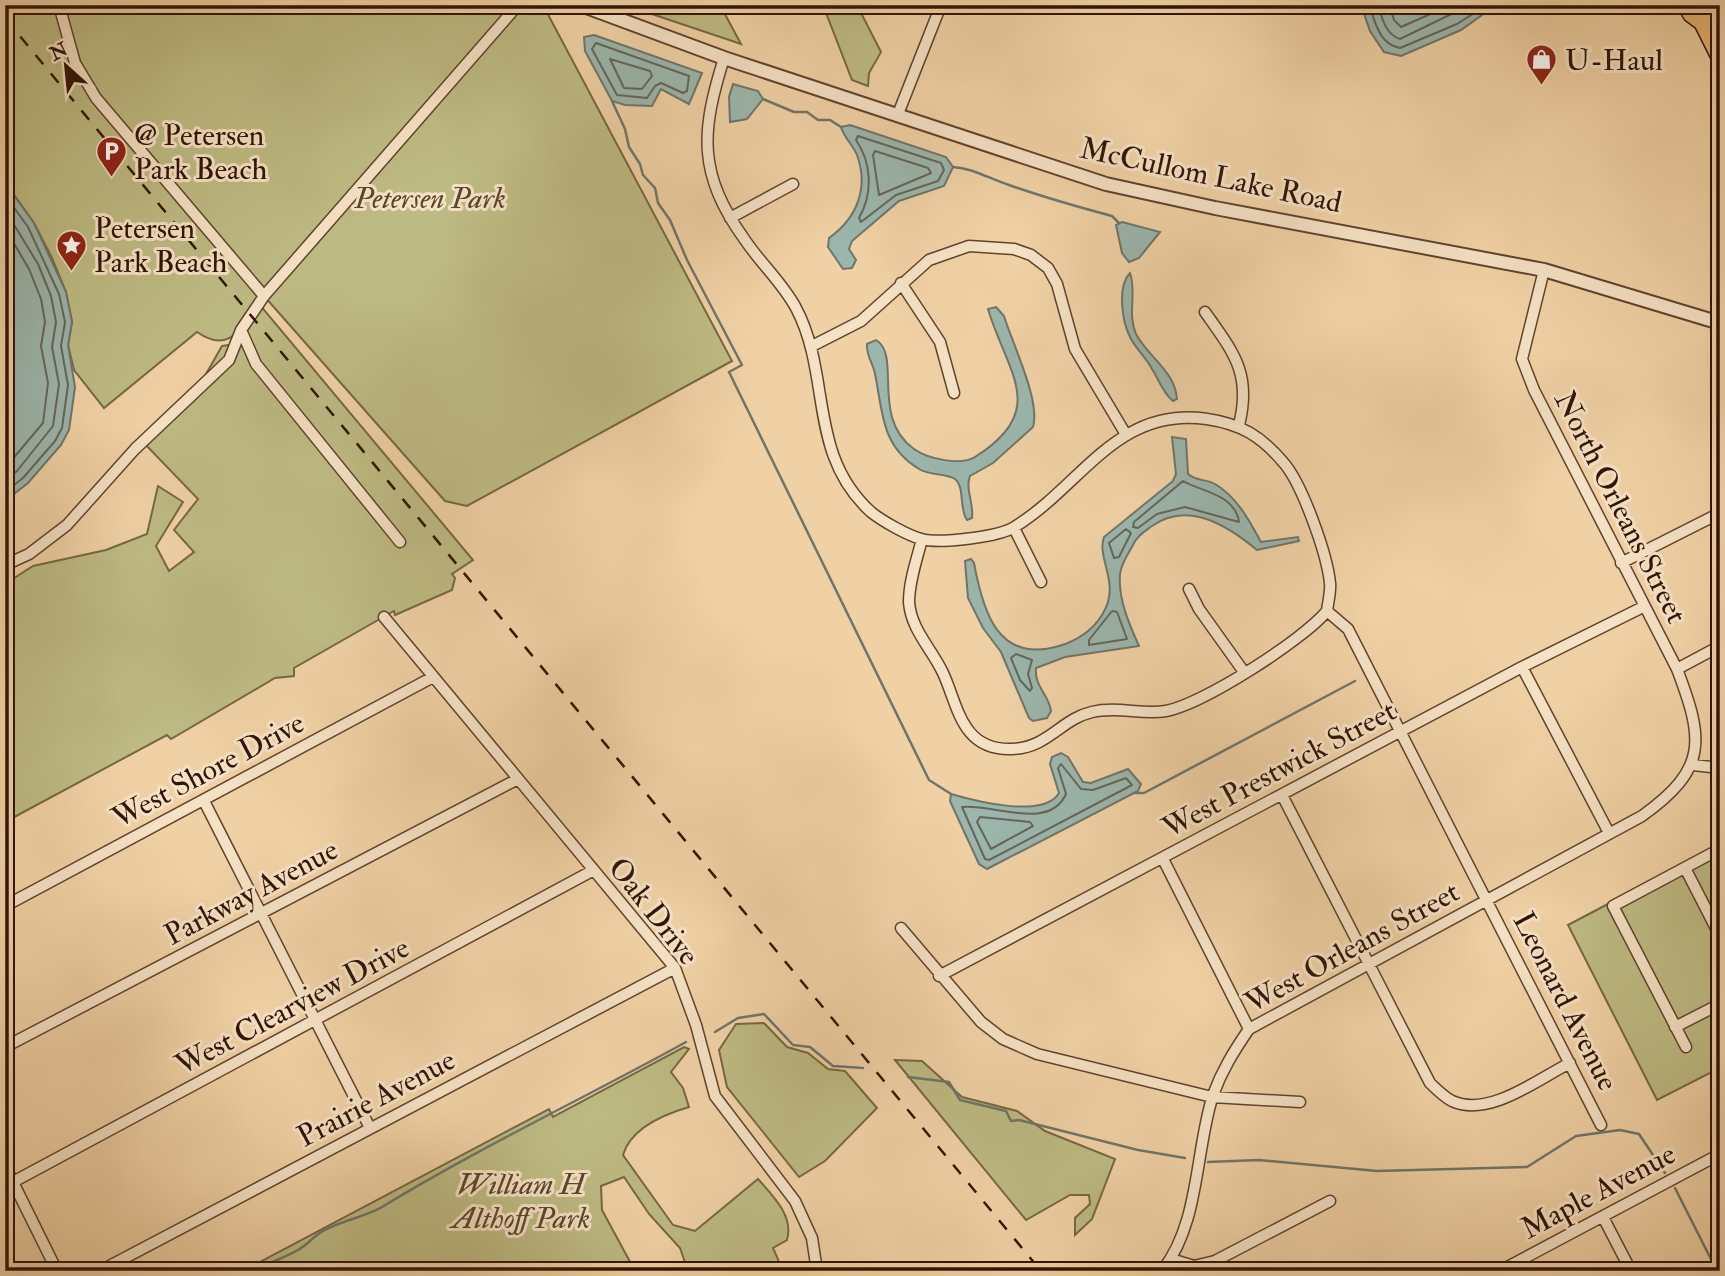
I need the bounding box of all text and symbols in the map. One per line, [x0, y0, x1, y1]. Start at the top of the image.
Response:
north arrow [32, 32, 102, 102]
text: N [45, 37, 73, 67]
place label: U-Haul [1565, 42, 1663, 79]
shop icon: U-Haul [1525, 43, 1559, 87]
place label: @ Petersen Park Beach [134, 117, 268, 188]
street label: McCullom Lake Road [1077, 130, 1345, 221]
parking icon: @ Petersen Park Beach [94, 135, 128, 179]
park label: Petersen Park [353, 180, 506, 217]
place label: Petersen Park Beach [94, 210, 228, 281]
place icon: Petersen Park Beach [54, 228, 88, 272]
street label: North Orleans Street [1546, 385, 1695, 630]
street label: West Prestwick Street [1155, 692, 1403, 847]
street label: West Shore Drive [105, 704, 311, 837]
street label: Parkway Avenue [158, 831, 344, 954]
street label: Oak Drive [600, 850, 707, 972]
street label: West Orleans Street [1238, 873, 1466, 1022]
street label: Leonard Avenue [1505, 906, 1626, 1097]
street label: West Clearview Drive [168, 929, 415, 1084]
street label: Prairie Avenue [291, 1041, 462, 1156]
street label: Maple Avenue [1515, 1135, 1682, 1248]
park label: William H Althoff Park [449, 1166, 590, 1237]

